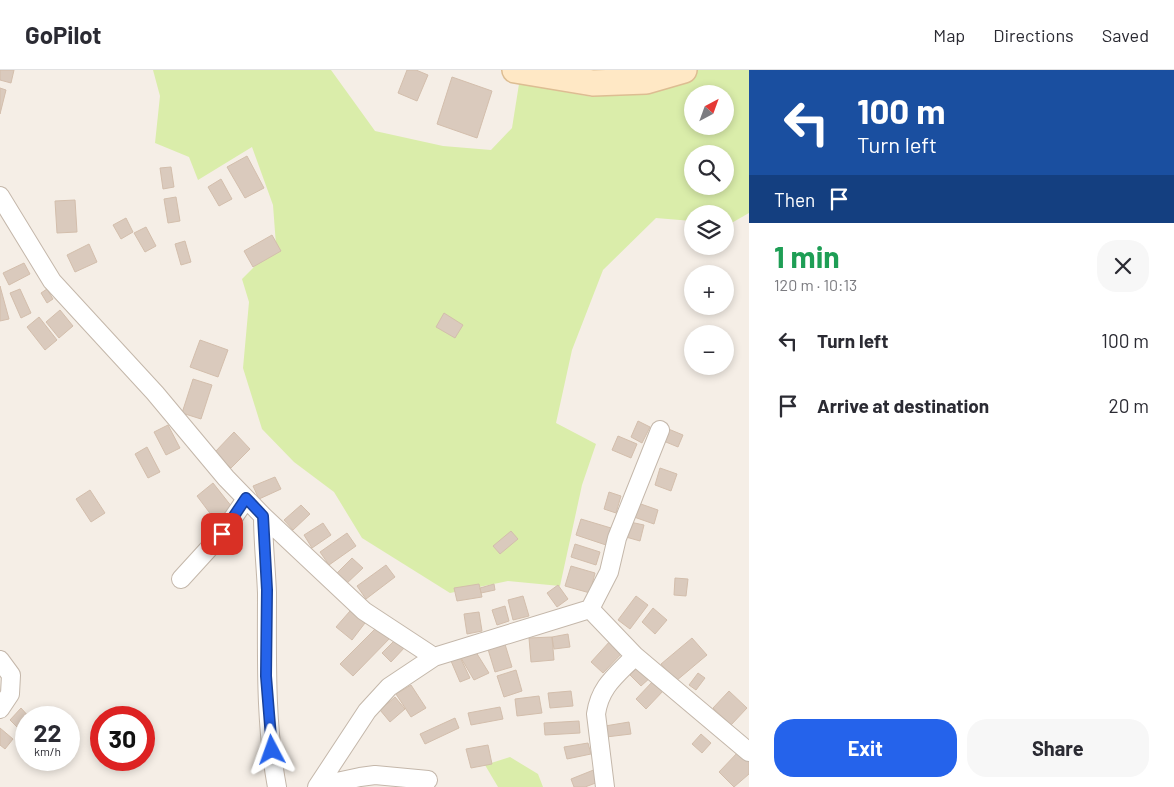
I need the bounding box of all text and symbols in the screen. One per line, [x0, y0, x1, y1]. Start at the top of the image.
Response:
text: GoPilot [25, 20, 102, 49]
text: Map [933, 24, 965, 46]
text: Directions [993, 24, 1074, 46]
text: Saved [1102, 24, 1149, 46]
north arrow [684, 85, 734, 135]
map controls [684, 85, 734, 375]
text: 100 m [857, 89, 946, 131]
icon: left [774, 90, 839, 155]
text: Turn left [857, 131, 937, 157]
button: search [684, 145, 734, 195]
icon: arrive [825, 185, 853, 213]
text: Then [774, 188, 815, 211]
button: layers [684, 205, 734, 255]
text: 1 min [774, 238, 840, 274]
button: close [1097, 240, 1149, 292]
button: + [684, 265, 734, 315]
text: 120 m · 10:13 [774, 275, 857, 294]
button: − [684, 325, 734, 375]
icon: left [774, 327, 802, 355]
text: Turn left [817, 329, 888, 352]
text: 100 m [1101, 329, 1149, 352]
icon: arrive [774, 392, 802, 420]
text: Arrive at destination [817, 394, 989, 417]
text: 20 m [1109, 394, 1149, 417]
pin [201, 513, 243, 555]
icon: arrive [208, 520, 236, 548]
speed limit sign: 30 [90, 706, 155, 771]
text: 22 [33, 717, 62, 747]
button: Exit [774, 719, 957, 777]
button: Share [967, 719, 1149, 777]
position arrow [245, 723, 297, 775]
text: km/h [34, 744, 61, 758]

